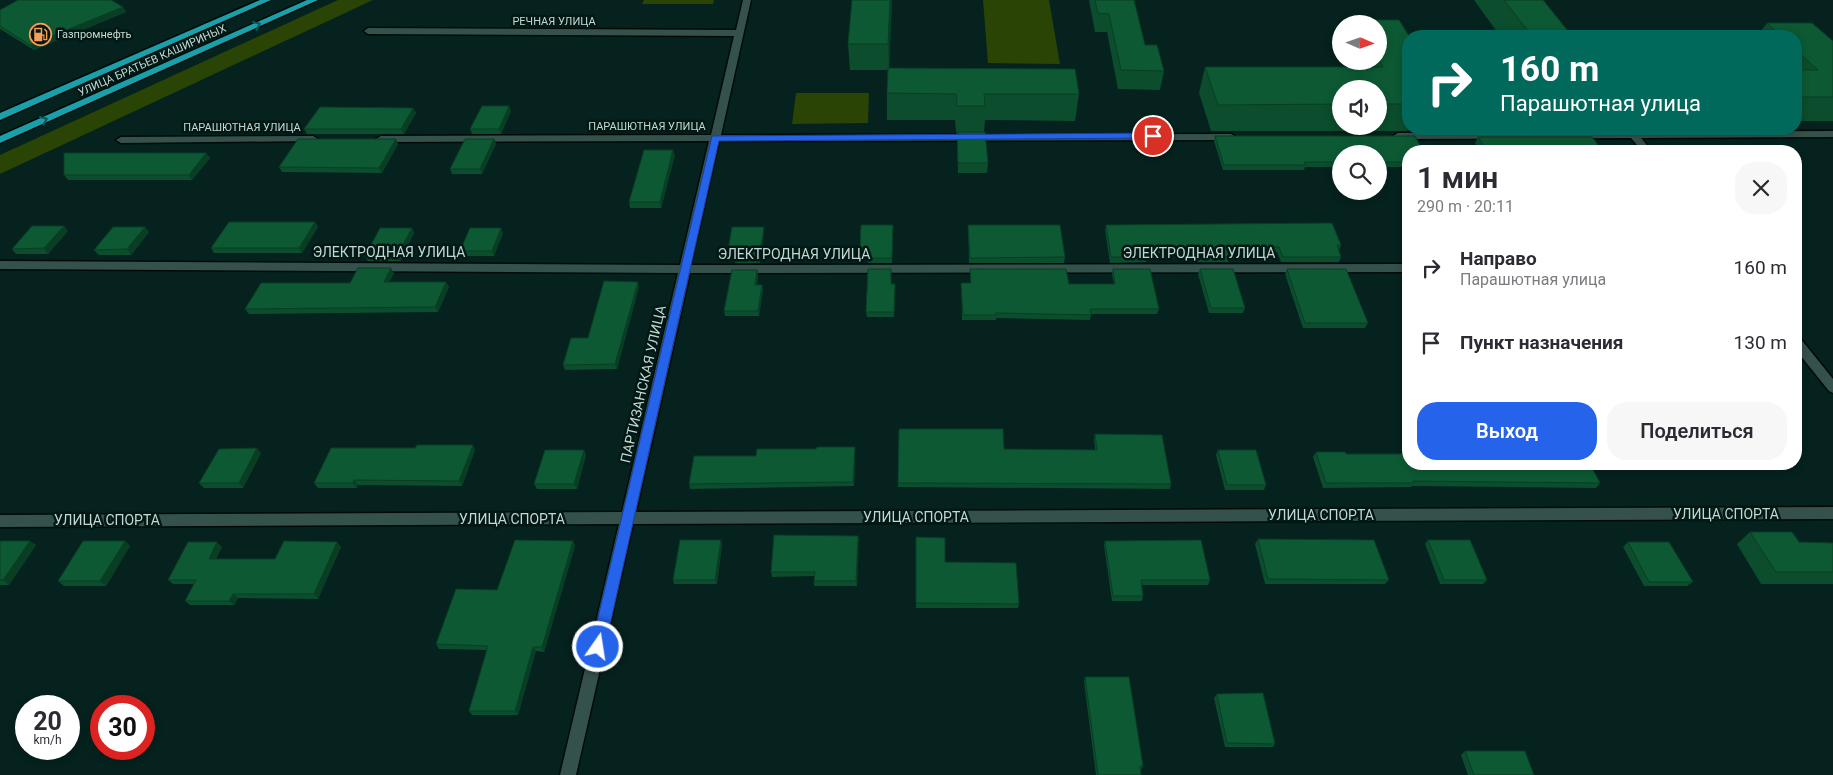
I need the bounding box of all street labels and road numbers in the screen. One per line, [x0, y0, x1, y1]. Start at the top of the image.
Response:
street label: РЕЧНАЯ УЛИЦА [512, 15, 596, 28]
street label: УЛИЦА БРАТЬЕВ КАШИРИНЫХ [76, 22, 228, 99]
street label: ПАРАШЮТНАЯ УЛИЦА [588, 120, 707, 133]
street label: ПАРАШЮТНАЯ УЛИЦА [183, 121, 302, 134]
street label: ЭЛЕКТРОДНАЯ УЛИЦА [313, 244, 465, 260]
street label: ЭЛЕКТРОДНАЯ УЛИЦА [1123, 245, 1275, 261]
street label: ЭЛЕКТРОДНАЯ УЛИЦА [718, 246, 870, 262]
street label: ПАРТИЗАНСКАЯ УЛИЦА [617, 304, 669, 464]
street label: УЛИЦА СПОРТА [1673, 506, 1779, 522]
street label: УЛИЦА СПОРТА [1268, 507, 1374, 523]
street label: УЛИЦА СПОРТА [863, 509, 969, 525]
street label: УЛИЦА СПОРТА [459, 511, 565, 527]
street label: УЛИЦА СПОРТА [54, 512, 160, 528]

